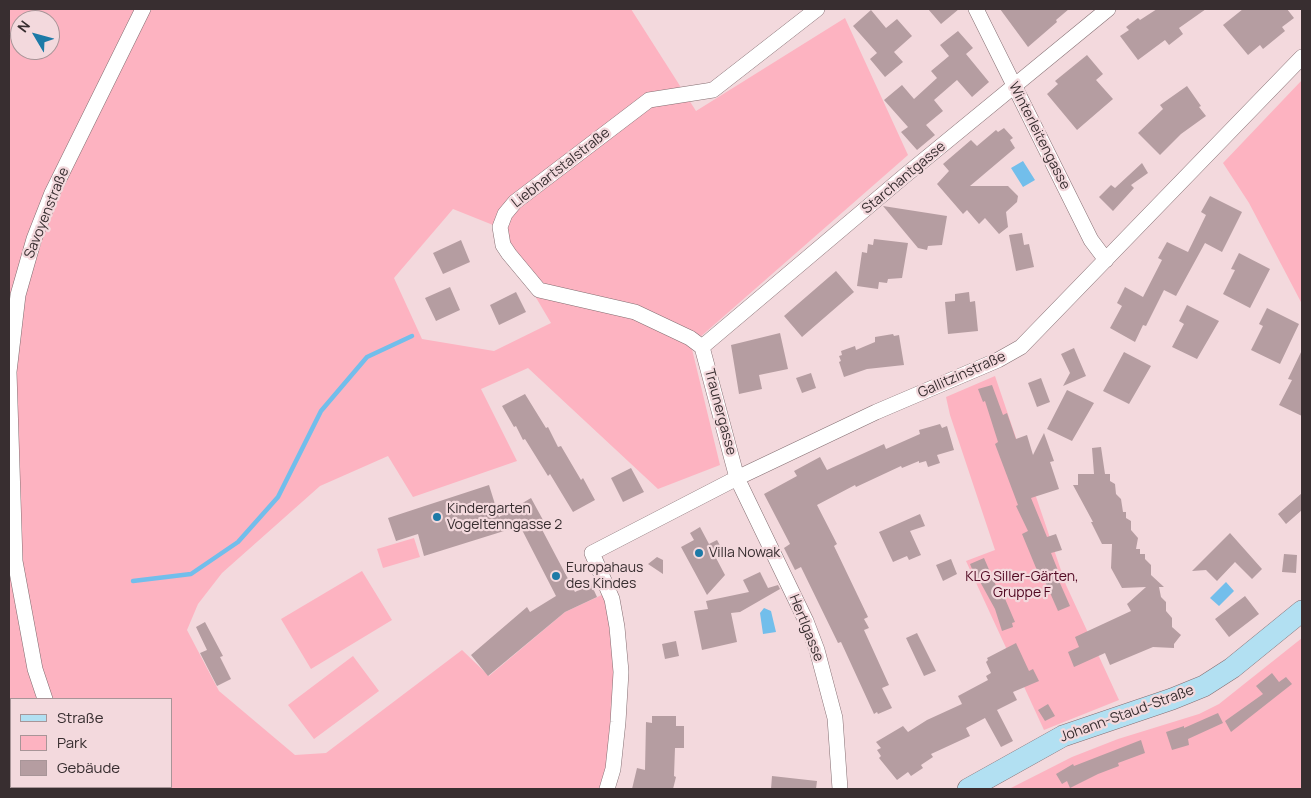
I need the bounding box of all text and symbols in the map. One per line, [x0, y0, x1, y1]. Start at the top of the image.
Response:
north arrow [10, 10, 60, 60]
text: N [13, 17, 34, 36]
street label: Winterleitengasse [1005, 80, 1073, 192]
street label: Liebhartstalstraße [509, 125, 613, 211]
street label: Starchantgasse [859, 138, 949, 218]
street label: Savoyenstraße [21, 165, 73, 261]
street label: Gallitzinstraße [916, 348, 1008, 402]
street label: Traunergasse [700, 367, 740, 457]
place label: Kindergarten Vogeltenngasse 2 [447, 501, 562, 534]
marker: Kindergarten Vogeltenngasse 2 [431, 511, 443, 523]
place label: Villa Nowak [709, 545, 780, 561]
marker: Villa Nowak [693, 547, 705, 559]
place label: Europahaus des Kindes [566, 560, 643, 592]
park label: KLG Siller-Gärten, Gruppe F [965, 569, 1079, 602]
marker: Europahaus des Kindes [550, 570, 562, 582]
street label: Hertlgasse [785, 592, 827, 664]
street label: Johann-Staud-Straße [1058, 682, 1196, 746]
legend [10, 698, 172, 788]
text: Straße [57, 707, 103, 728]
text: Park [57, 732, 87, 753]
text: Gebäude [57, 757, 120, 778]

